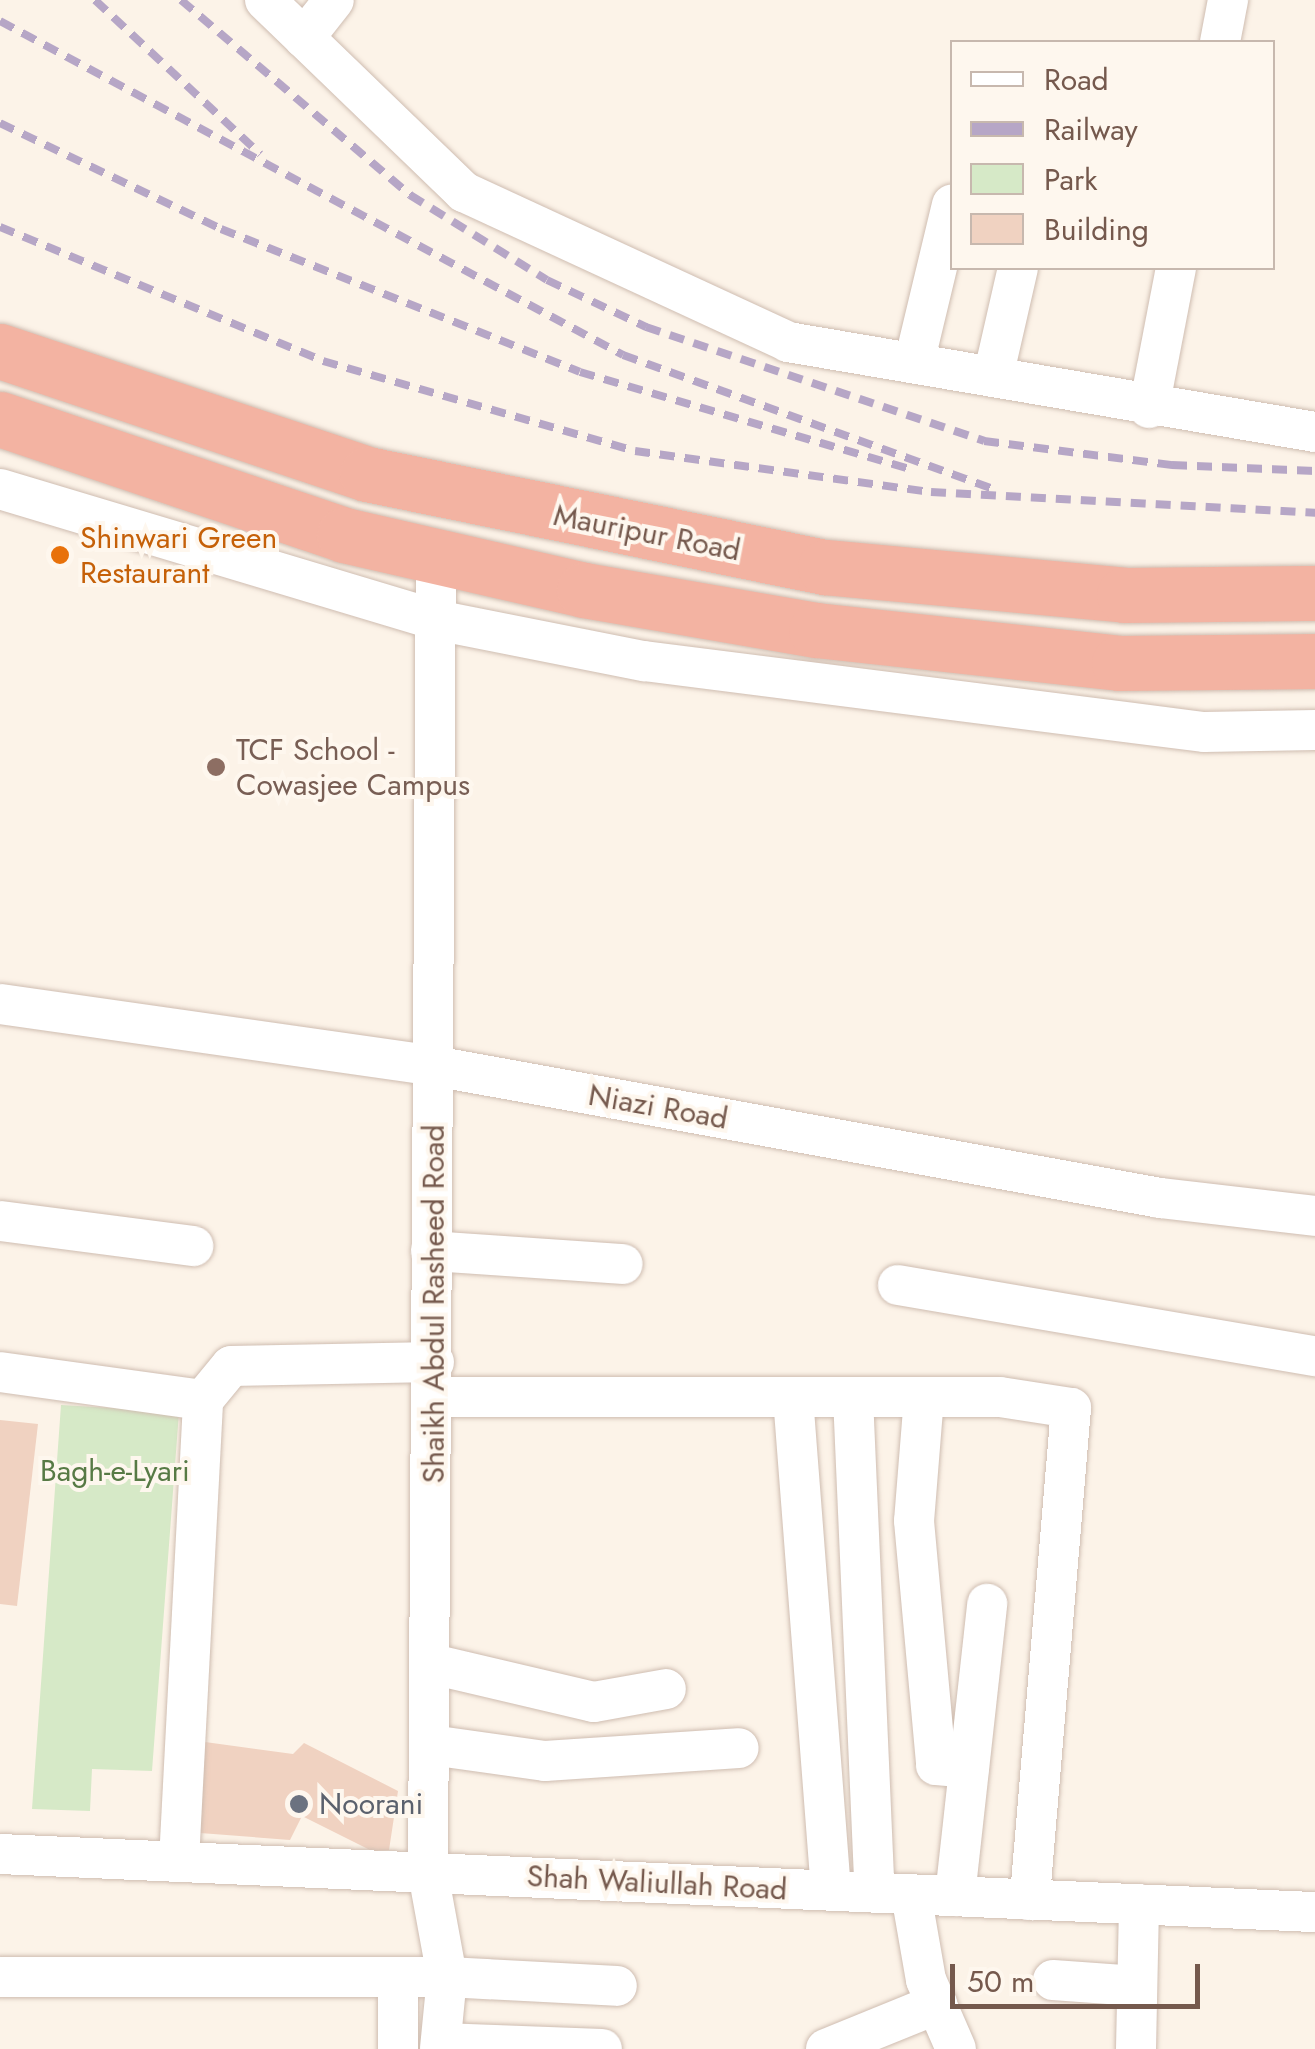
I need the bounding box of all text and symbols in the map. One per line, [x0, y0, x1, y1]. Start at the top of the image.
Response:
legend [950, 40, 1275, 270]
text: Road [1044, 58, 1109, 101]
text: Railway [1044, 108, 1138, 151]
text: Park [1044, 158, 1097, 201]
text: Building [1044, 208, 1149, 251]
street label: Mauripur Road [551, 497, 743, 569]
place label: Shinwari Green Restaurant [80, 520, 277, 590]
marker: Shinwari Green Restaurant [49, 544, 71, 566]
place label: TCF School - Cowasjee Campus [236, 732, 470, 802]
marker: TCF School - Cowasjee Campus [205, 756, 227, 778]
street label: Niazi Road [586, 1077, 730, 1137]
street label: Shaikh Abdul Rasheed Road [416, 1125, 452, 1483]
park label: Bagh-e-Lyari [40, 1453, 190, 1489]
place label: Noorani [319, 1786, 423, 1822]
marker: Noorani [288, 1793, 310, 1815]
street label: Shah Waliullah Road [526, 1858, 788, 1908]
scale bar [955, 1944, 1205, 2006]
text: 50 m [967, 1960, 1034, 2003]

